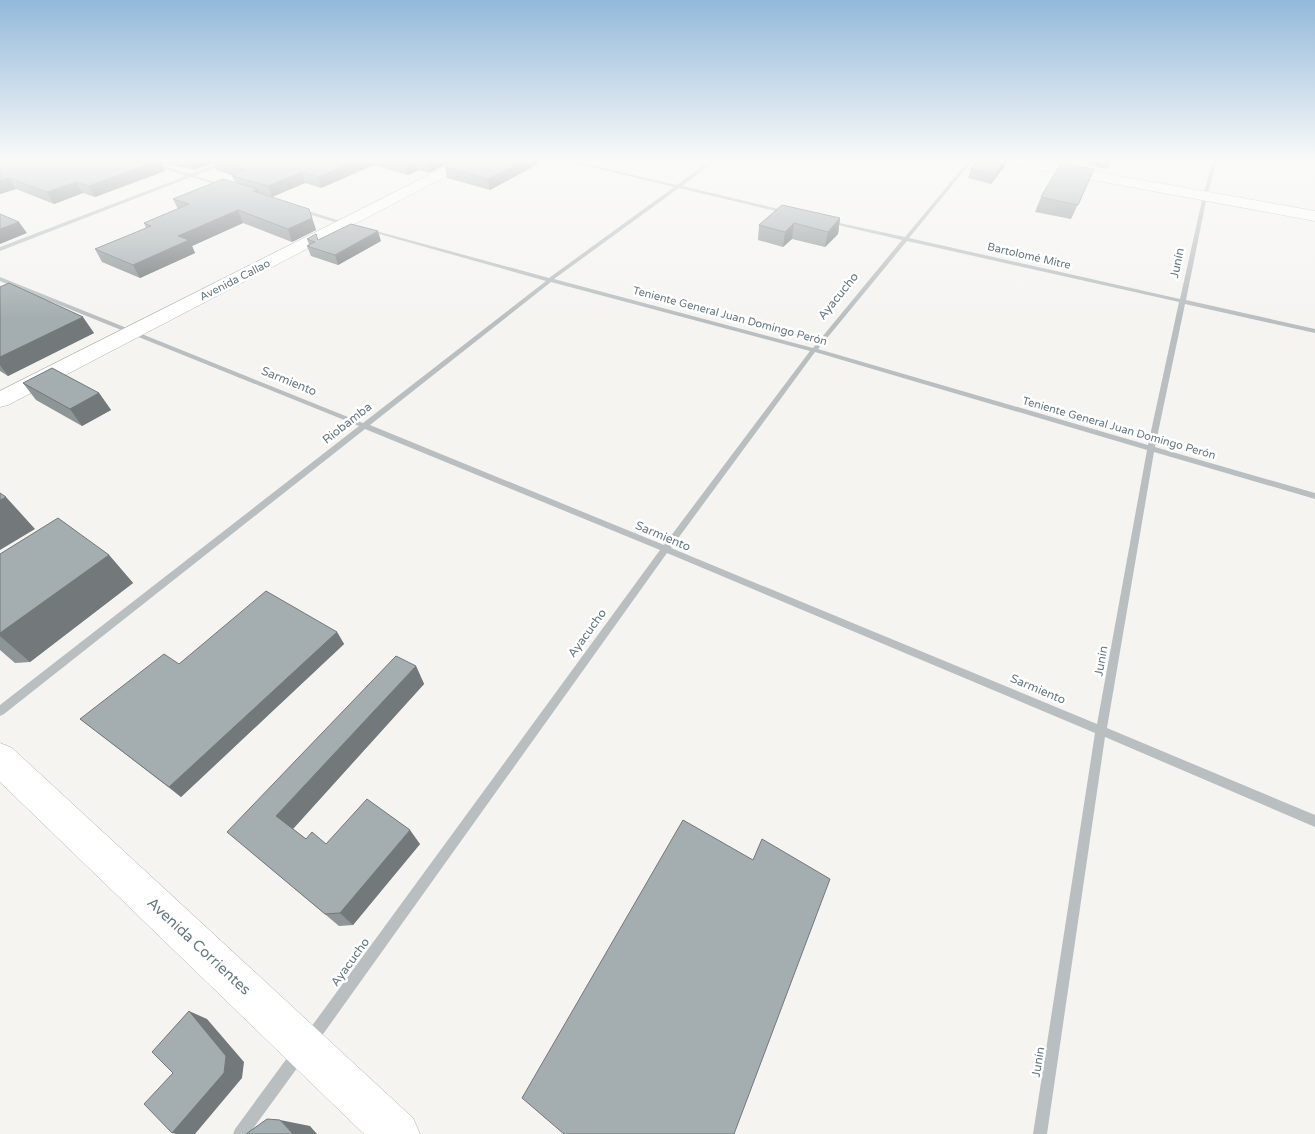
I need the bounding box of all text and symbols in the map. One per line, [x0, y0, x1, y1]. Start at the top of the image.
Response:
street label: Bartolomé Mitre [986, 240, 1072, 272]
street label: Junín [1167, 247, 1187, 279]
street label: Avenida Callao [198, 257, 273, 303]
street label: Ayacucho [815, 270, 861, 322]
street label: Teniente General Juan Domingo Perón [632, 284, 828, 348]
street label: Sarmiento [259, 364, 319, 398]
street label: Teniente General Juan Domingo Perón [1021, 394, 1217, 462]
street label: Riobamba [320, 399, 374, 447]
street label: Sarmiento [633, 518, 693, 554]
street label: Ayacucho [565, 606, 609, 660]
street label: Junín [1091, 645, 1111, 677]
street label: Sarmiento [1008, 671, 1068, 707]
street label: Avenida Corrientes [144, 893, 254, 999]
street label: Ayacucho [328, 935, 372, 989]
street label: Junín [1029, 1046, 1047, 1078]

